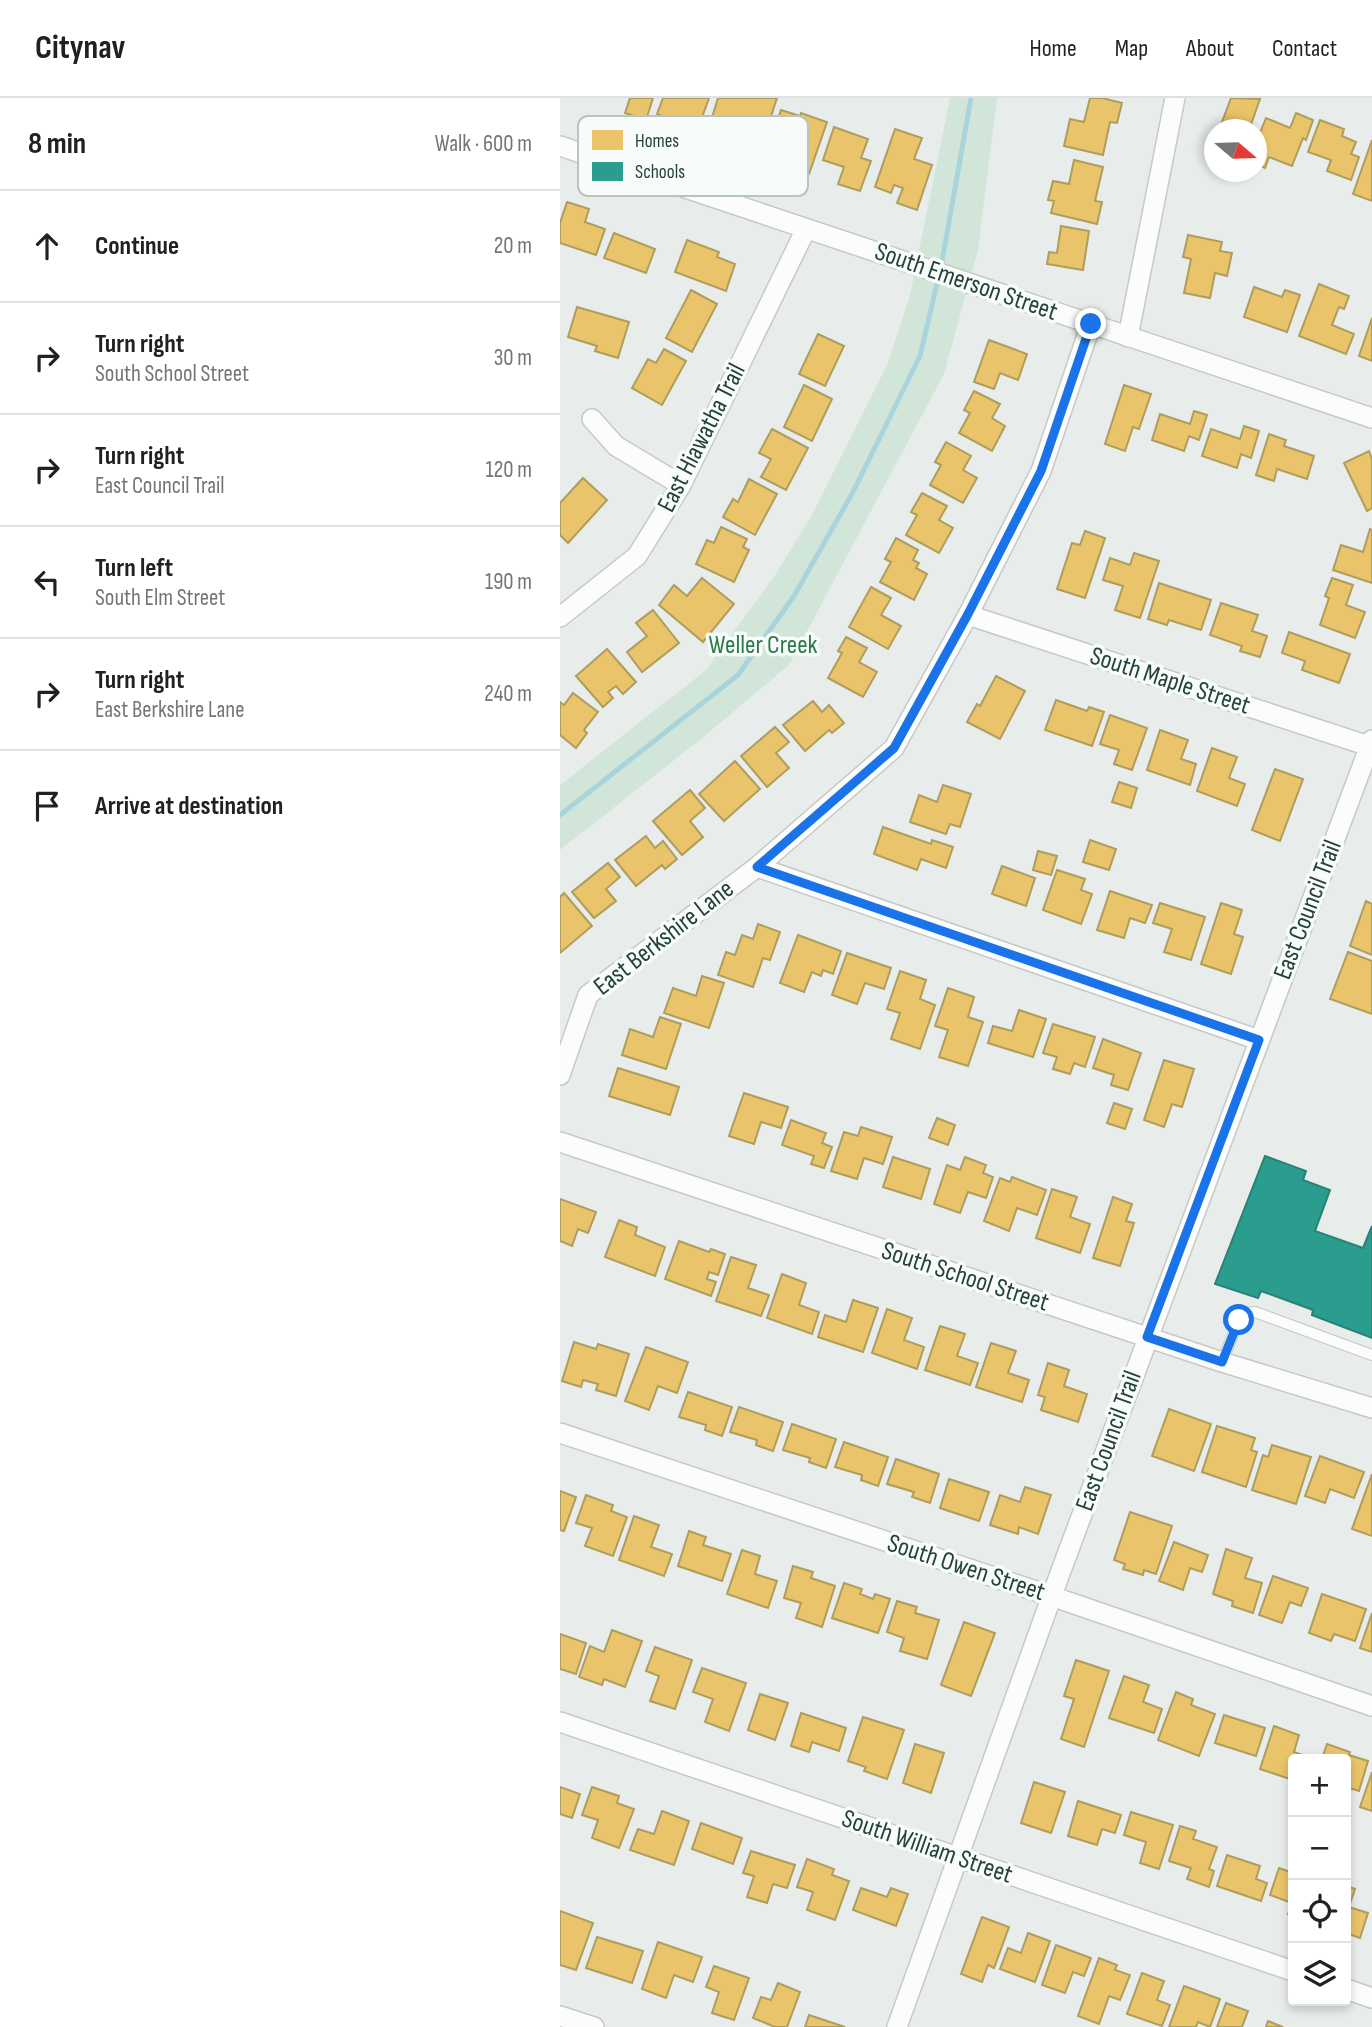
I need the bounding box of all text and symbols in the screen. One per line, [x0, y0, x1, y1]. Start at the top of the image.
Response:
text: Citynav [35, 28, 125, 68]
text: Home [1029, 34, 1077, 63]
text: Map [1115, 34, 1148, 63]
text: About [1186, 34, 1234, 63]
text: Contact [1272, 34, 1337, 63]
legend [578, 116, 808, 196]
north arrow [1204, 119, 1267, 182]
text: 8 min [28, 126, 86, 162]
text: Walk · 600 m [435, 130, 532, 158]
text: Homes [635, 130, 679, 153]
text: Schools [635, 161, 685, 184]
icon: ahead [28, 227, 66, 265]
text: Continue [95, 231, 179, 262]
text: 20 m [494, 232, 532, 260]
street label: South Emerson Street [871, 236, 1061, 328]
route end [1075, 308, 1106, 339]
text: Turn right [95, 329, 184, 360]
icon: right [28, 339, 66, 377]
text: 30 m [494, 344, 532, 372]
street label: East Hiawatha Trail [651, 359, 753, 517]
text: South School Street [95, 360, 249, 388]
text: Turn right [95, 441, 184, 472]
icon: right [28, 451, 66, 489]
text: 120 m [486, 456, 532, 484]
text: East Council Trail [95, 472, 225, 500]
text: Turn left [95, 553, 173, 584]
icon: left [28, 563, 66, 601]
text: 190 m [485, 568, 532, 596]
text: South Elm Street [95, 584, 225, 612]
park label: Weller Creek [708, 630, 818, 661]
street label: South Maple Street [1086, 641, 1254, 721]
text: Turn right [95, 665, 184, 696]
icon: right [28, 675, 66, 713]
text: 240 m [484, 680, 532, 708]
text: East Berkshire Lane [95, 696, 244, 724]
icon: arrive [28, 787, 66, 825]
text: Arrive at destination [95, 791, 283, 822]
street label: East Council Trail [1267, 836, 1349, 984]
street label: East Berkshire Lane [588, 874, 740, 1002]
street label: South School Street [877, 1235, 1053, 1319]
route start [1223, 1304, 1254, 1335]
street label: East Council Trail [1069, 1367, 1149, 1515]
street label: South Owen Street [883, 1528, 1049, 1608]
map controls [1288, 1754, 1351, 2006]
button: + [1288, 1754, 1351, 1817]
street label: South William Street [838, 1803, 1016, 1891]
button: − [1288, 1817, 1351, 1880]
button: locate [1288, 1880, 1351, 1943]
button: layers [1288, 1943, 1351, 2006]

